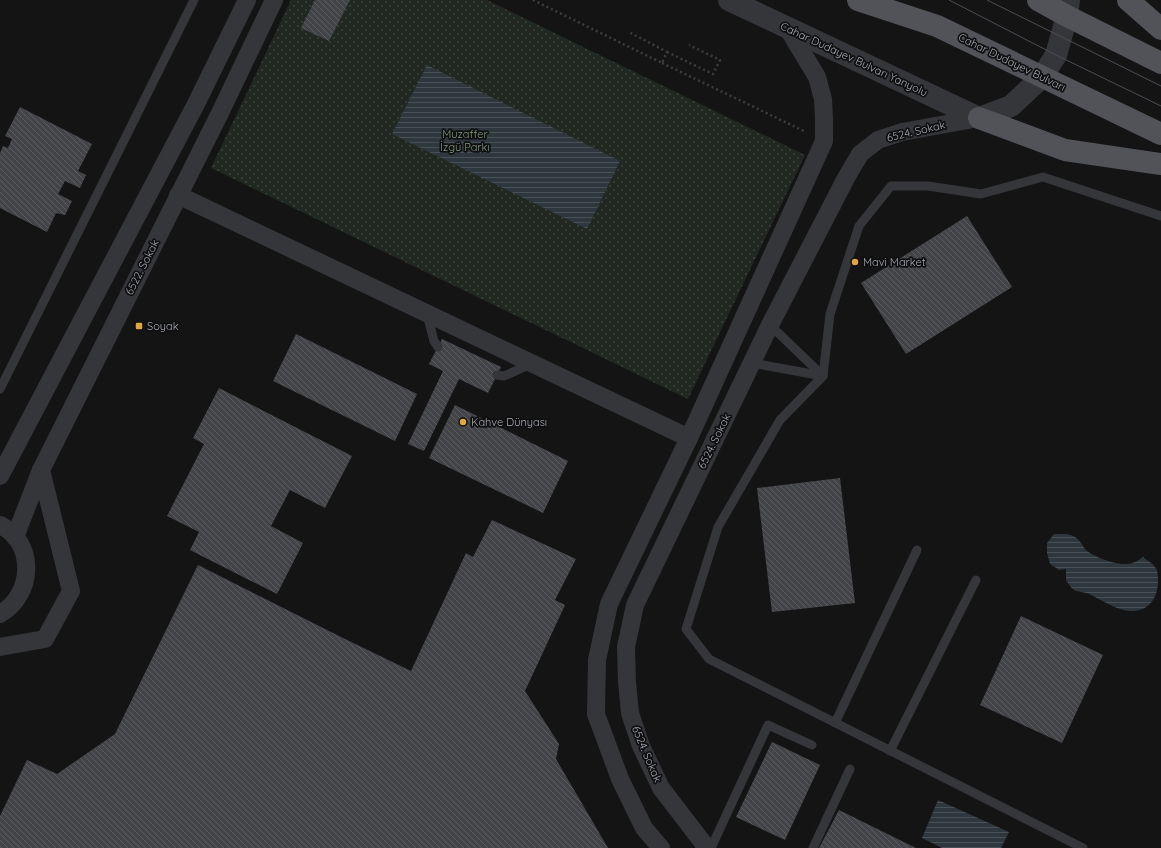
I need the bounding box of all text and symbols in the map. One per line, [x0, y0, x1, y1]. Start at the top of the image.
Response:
street label: Cahar Dudayev Bulvarı Yanyolu [778, 19, 930, 99]
street label: Cahar Dudayev Bulvarı [956, 30, 1068, 94]
street label: 6524. Sokak [885, 117, 947, 145]
park label: Muzaffer İzgü Parkı [440, 127, 490, 154]
street label: 6522. Sokak [122, 237, 162, 297]
place label: Mavi Market [863, 255, 926, 269]
marker: Mavi Market [850, 257, 860, 267]
place label: Soyak [147, 319, 179, 333]
marker: Soyak [134, 321, 144, 331]
street label: 6524. Sokak [695, 411, 733, 471]
place label: Kahve Dünyası [471, 415, 547, 429]
marker: Kahve Dünyası [458, 417, 468, 427]
street label: 6524. Sokak [629, 724, 665, 784]

